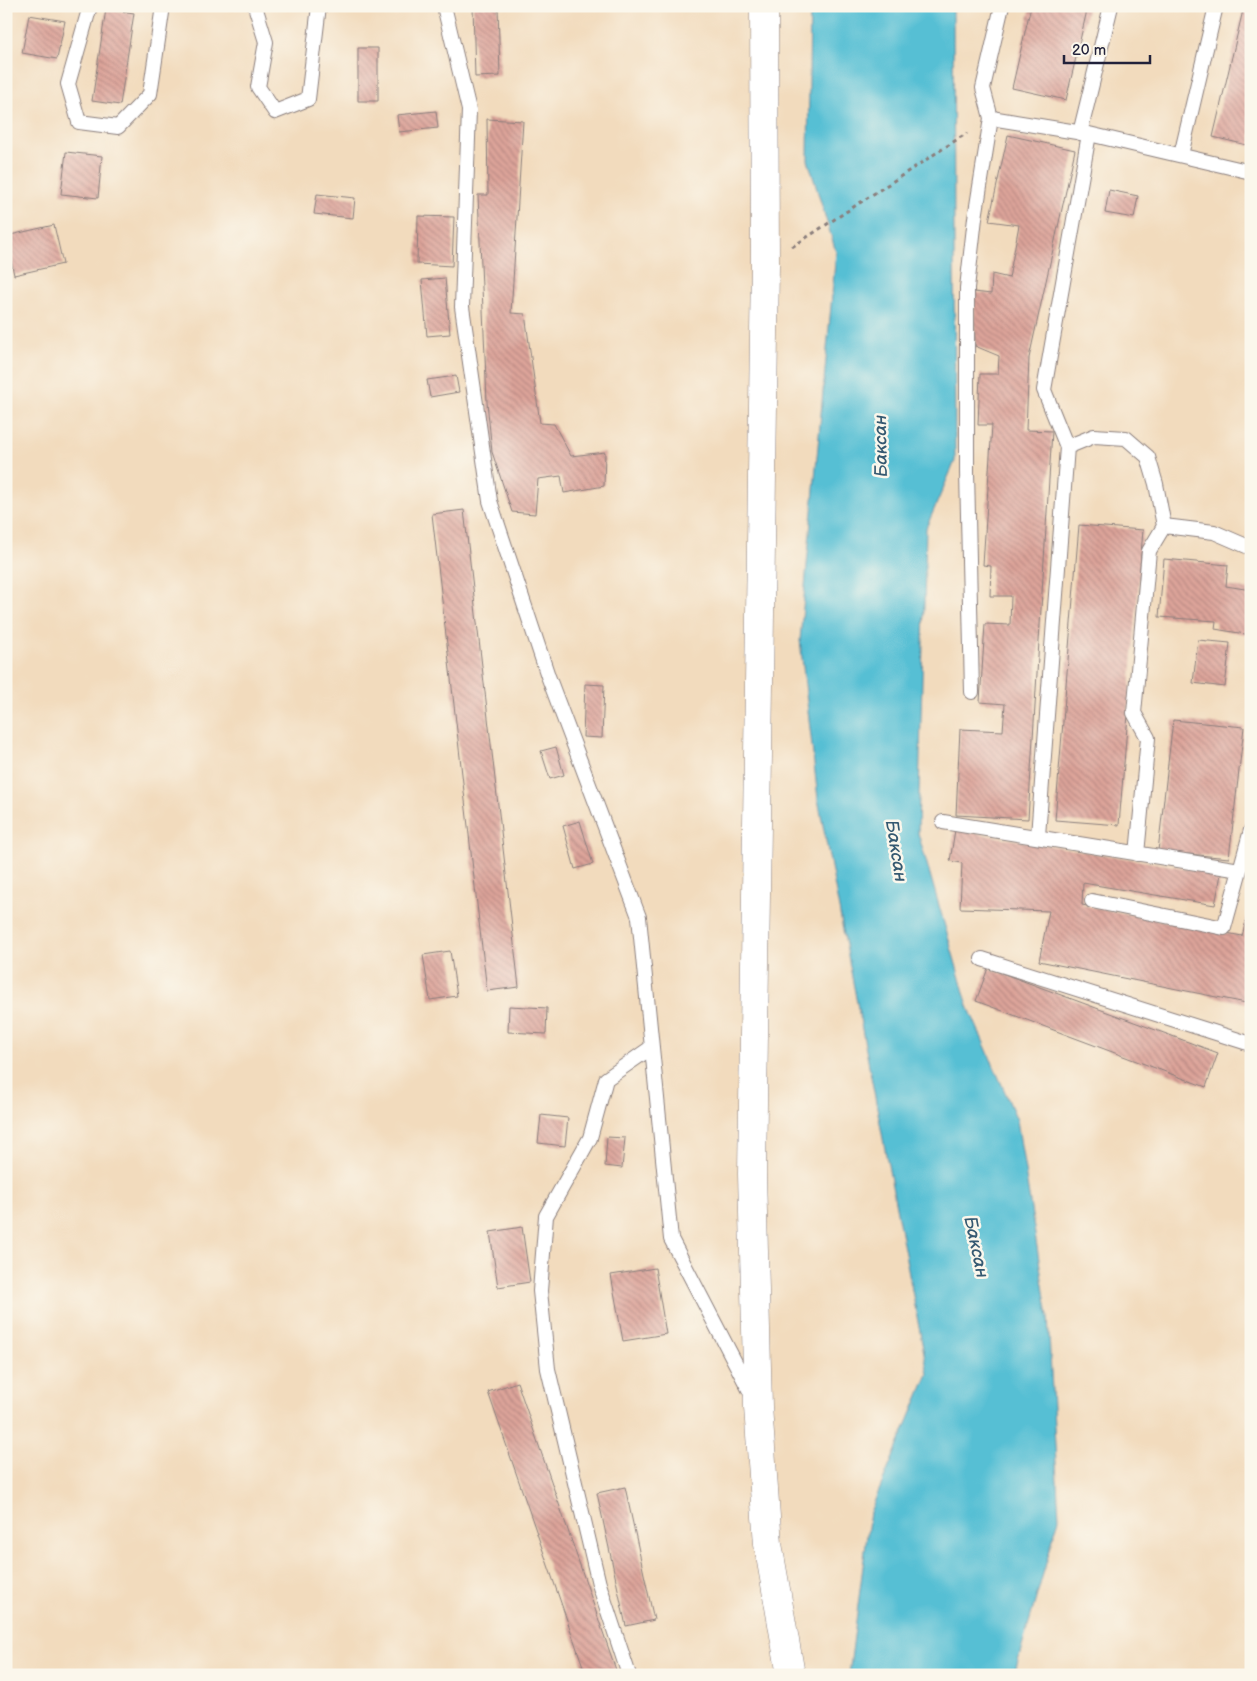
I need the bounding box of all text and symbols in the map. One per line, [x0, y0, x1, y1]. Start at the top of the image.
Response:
scale bar [1064, 32, 1151, 64]
text: 20 m [1072, 41, 1106, 60]
water label: Баксан [870, 415, 892, 477]
water label: Баксан [881, 819, 911, 883]
water label: Баксан [959, 1214, 993, 1280]

